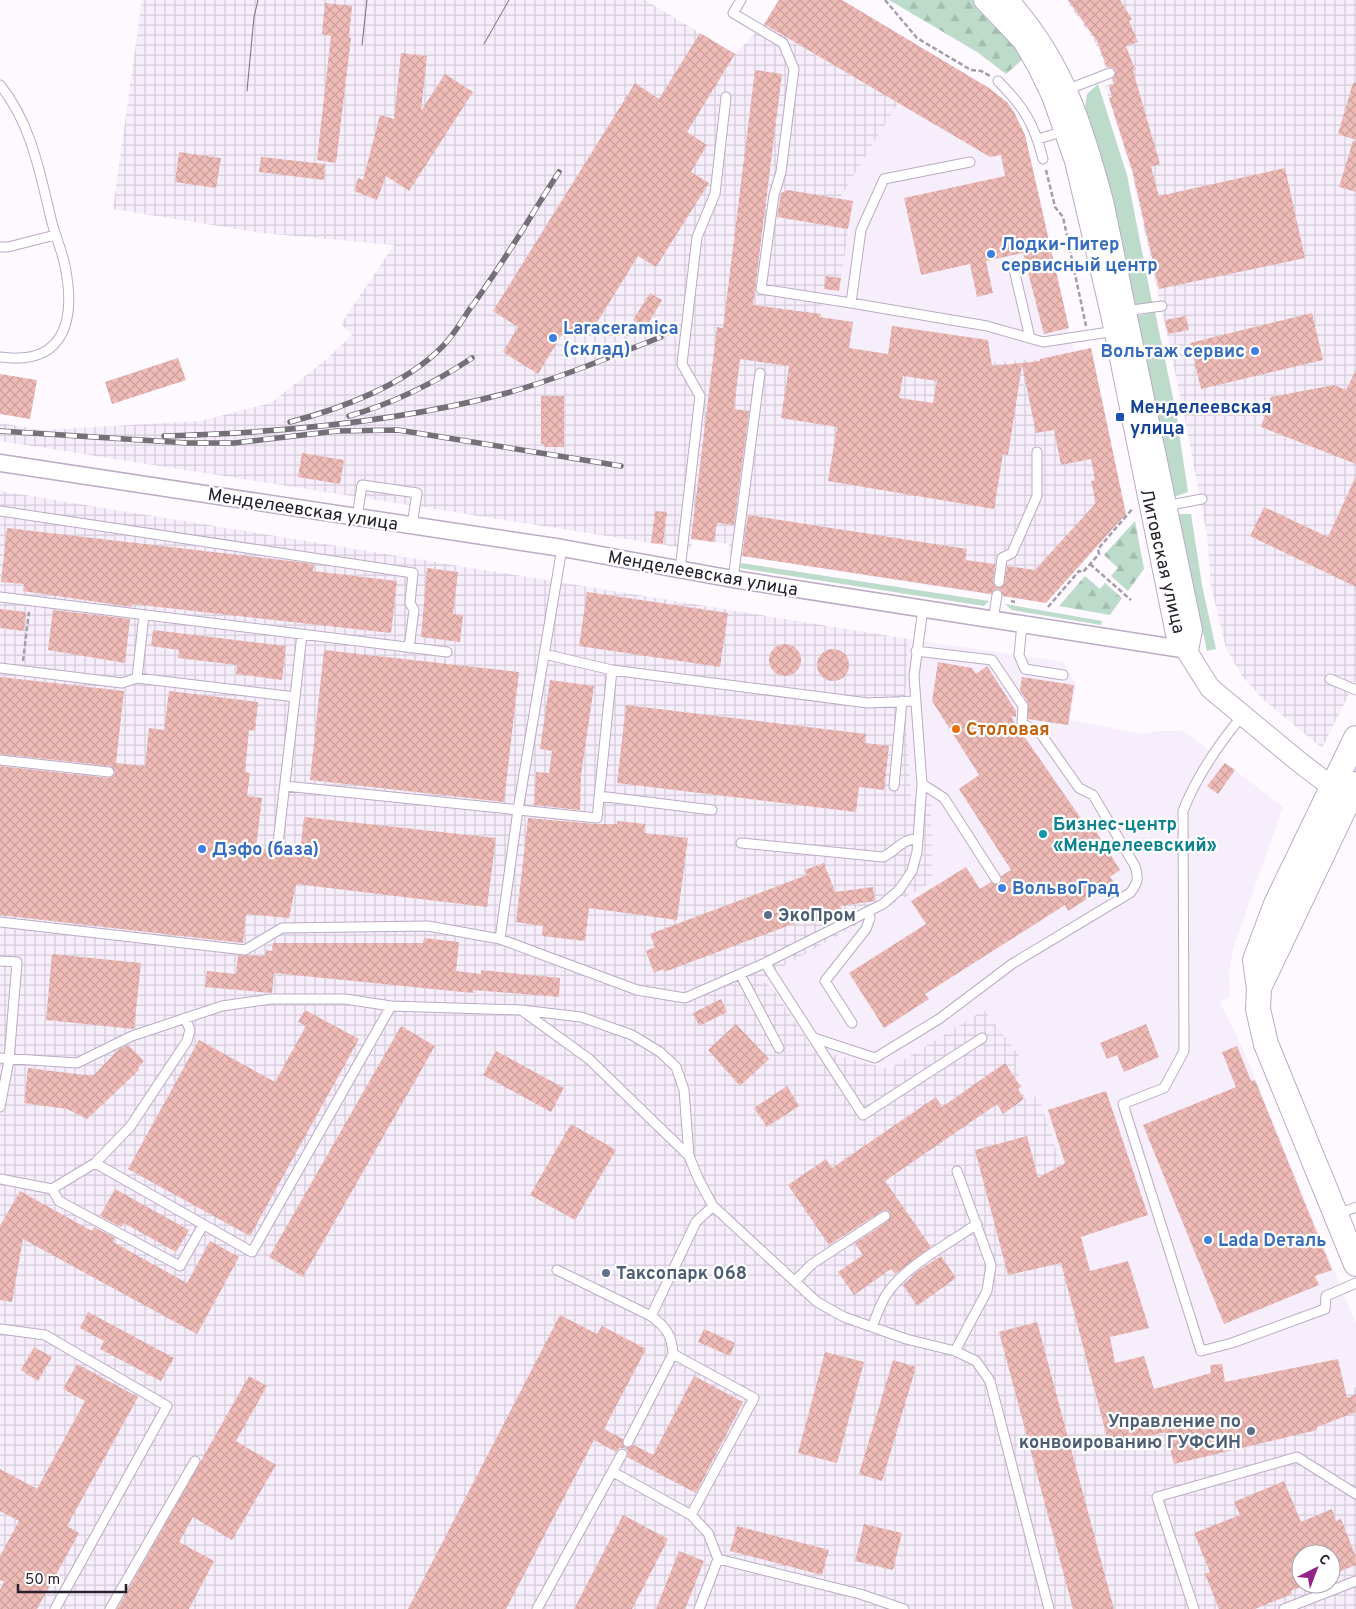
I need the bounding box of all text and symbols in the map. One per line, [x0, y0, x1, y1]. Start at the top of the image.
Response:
place label: Лодки-Питер сервисный центр [1001, 234, 1158, 278]
marker: Лодки-Питер сервисный центр [985, 248, 997, 260]
place label: Laraceramica (склад) [563, 318, 679, 362]
marker: Laraceramica (склад) [547, 332, 559, 344]
place label: Вольтаж сервис [1101, 341, 1245, 364]
marker: Вольтаж сервис [1249, 345, 1261, 357]
place label: Менделеевская улица [1130, 397, 1272, 441]
marker: Менделеевская улица [1114, 411, 1126, 423]
street label: Менделеевская улица [206, 484, 400, 537]
street label: Литовская улица [1134, 487, 1189, 636]
street label: Менделеевская улица [606, 546, 800, 603]
place label: Столовая [966, 719, 1050, 742]
marker: Столовая [950, 723, 962, 735]
place label: Бизнес-центр «Менделеевский» [1053, 814, 1217, 858]
marker: Бизнес-центр «Менделеевский» [1037, 828, 1049, 840]
place label: Дэфо (база) [212, 839, 319, 862]
marker: Дэфо (база) [196, 843, 208, 855]
place label: ВольвоГрад [1012, 878, 1119, 901]
marker: ВольвоГрад [996, 882, 1008, 894]
place label: ЭкоПром [778, 905, 856, 928]
marker: ЭкоПром [762, 909, 774, 921]
place label: Lada Dеталь [1218, 1230, 1327, 1253]
marker: Lada Dеталь [1202, 1234, 1214, 1246]
place label: Таксопарк 068 [616, 1263, 747, 1286]
marker: Таксопарк 068 [600, 1267, 612, 1279]
place label: Управление по конвоированию ГУФСИН [1019, 1411, 1241, 1455]
marker: Управление по конвоированию ГУФСИН [1245, 1425, 1257, 1437]
north arrow [1291, 1544, 1341, 1594]
text: С [1315, 1551, 1333, 1570]
scale bar [18, 1562, 125, 1594]
text: 50 m [25, 1571, 60, 1590]

